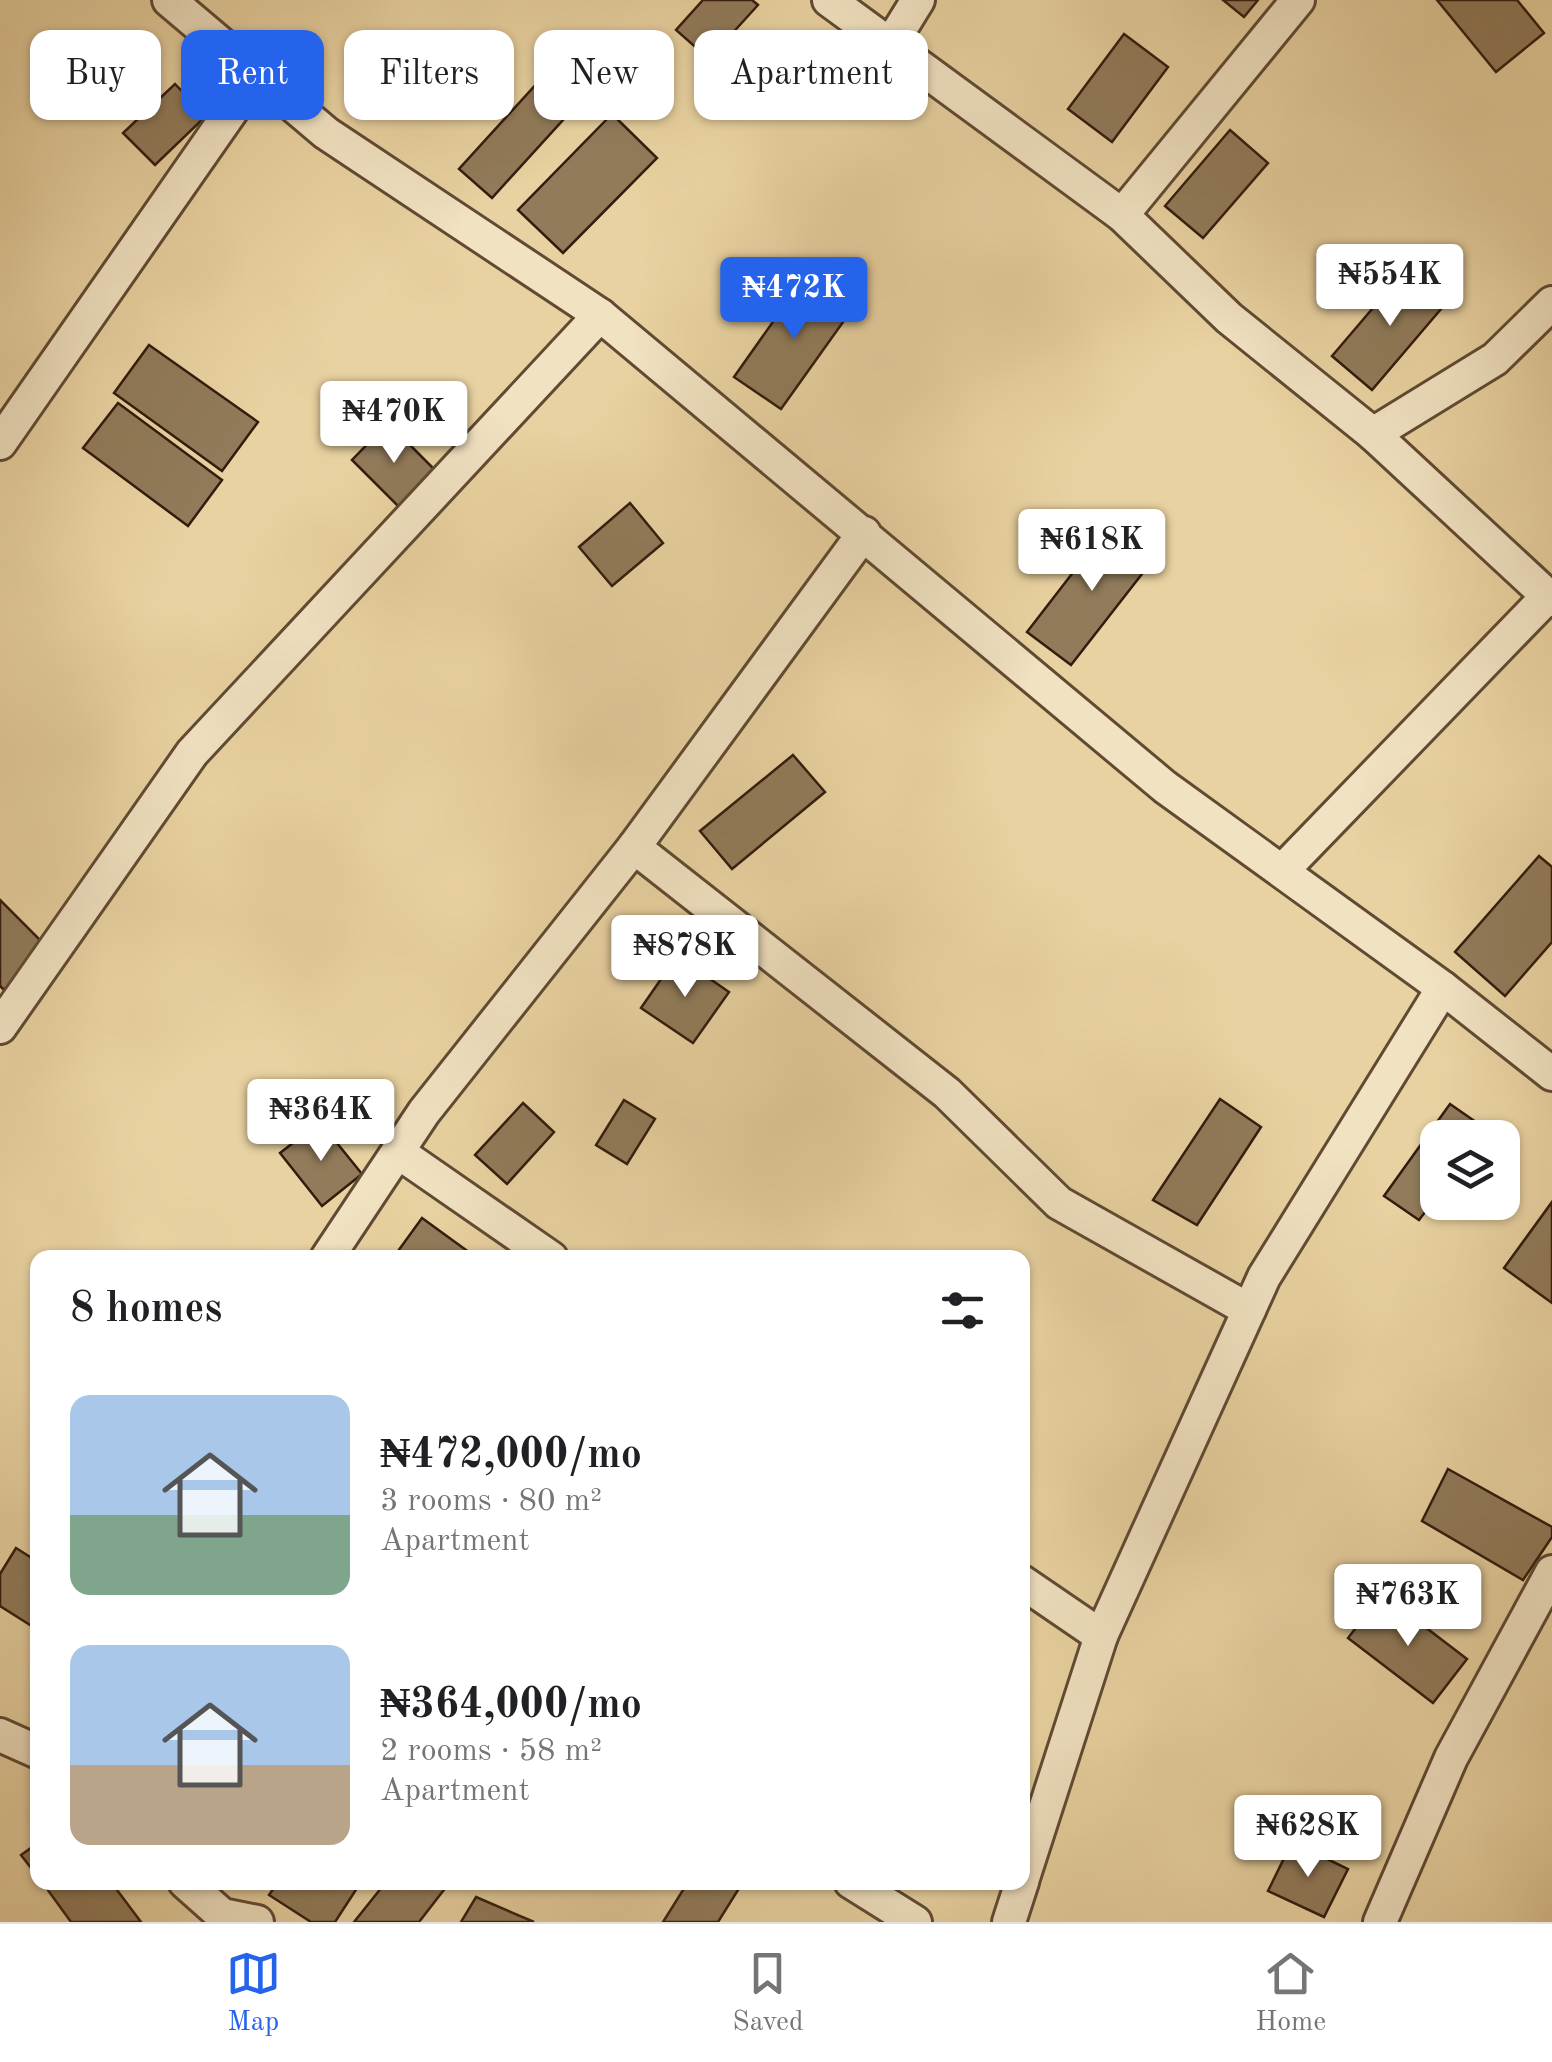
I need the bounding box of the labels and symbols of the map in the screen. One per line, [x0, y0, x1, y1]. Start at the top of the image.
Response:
pin: ₦554K [1320, 244, 1460, 329]
pin: ₦472K [724, 257, 864, 342]
pin: ₦470K [324, 381, 464, 466]
pin: ₦618K [1022, 509, 1162, 594]
pin: ₦878K [615, 915, 755, 1000]
pin: ₦364K [251, 1079, 391, 1164]
pin: ₦763K [1338, 1564, 1478, 1649]
pin: ₦628K [1238, 1795, 1378, 1880]

